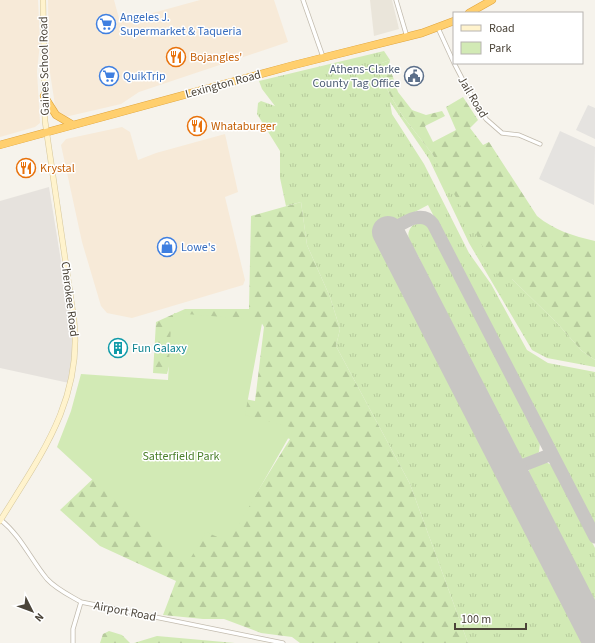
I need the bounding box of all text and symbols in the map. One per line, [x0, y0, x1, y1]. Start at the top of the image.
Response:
place label: Angeles J. Supermarket & Taqueria [120, 9, 242, 40]
legend [453, 12, 583, 64]
supermarket icon: Angeles J. Supermarket & Taqueria [95, 13, 117, 35]
street label: Gaines School Road [35, 16, 54, 116]
text: Road [489, 20, 515, 37]
text: Park [489, 40, 511, 57]
restaurant icon: Bojangles' [165, 46, 187, 68]
place label: Bojangles' [190, 49, 242, 66]
place label: Athens-Clarke County Tag Office [312, 61, 400, 92]
supermarket icon: QuikTrip [98, 65, 120, 87]
public building icon: Athens-Clarke County Tag Office [403, 65, 425, 87]
street label: Lexington Road [183, 66, 263, 103]
place label: QuikTrip [123, 68, 166, 85]
street label: Jail Road [453, 73, 492, 121]
restaurant icon: Whataburger [186, 115, 208, 137]
place label: Whataburger [211, 118, 277, 135]
restaurant icon: Krystal [15, 157, 37, 179]
place label: Krystal [40, 160, 75, 177]
shop icon: Lowe's [156, 236, 178, 258]
place label: Lowe's [181, 239, 215, 256]
street label: Cherokee Road [56, 260, 83, 338]
building icon: Fun Galaxy [107, 337, 129, 359]
place label: Fun Galaxy [132, 340, 187, 357]
park label: Satterfield Park [142, 448, 220, 465]
north arrow [12, 591, 52, 631]
street label: Airport Road [92, 597, 158, 626]
scale bar [455, 605, 526, 631]
text: N [31, 610, 47, 625]
text: 100 m [461, 611, 491, 628]

